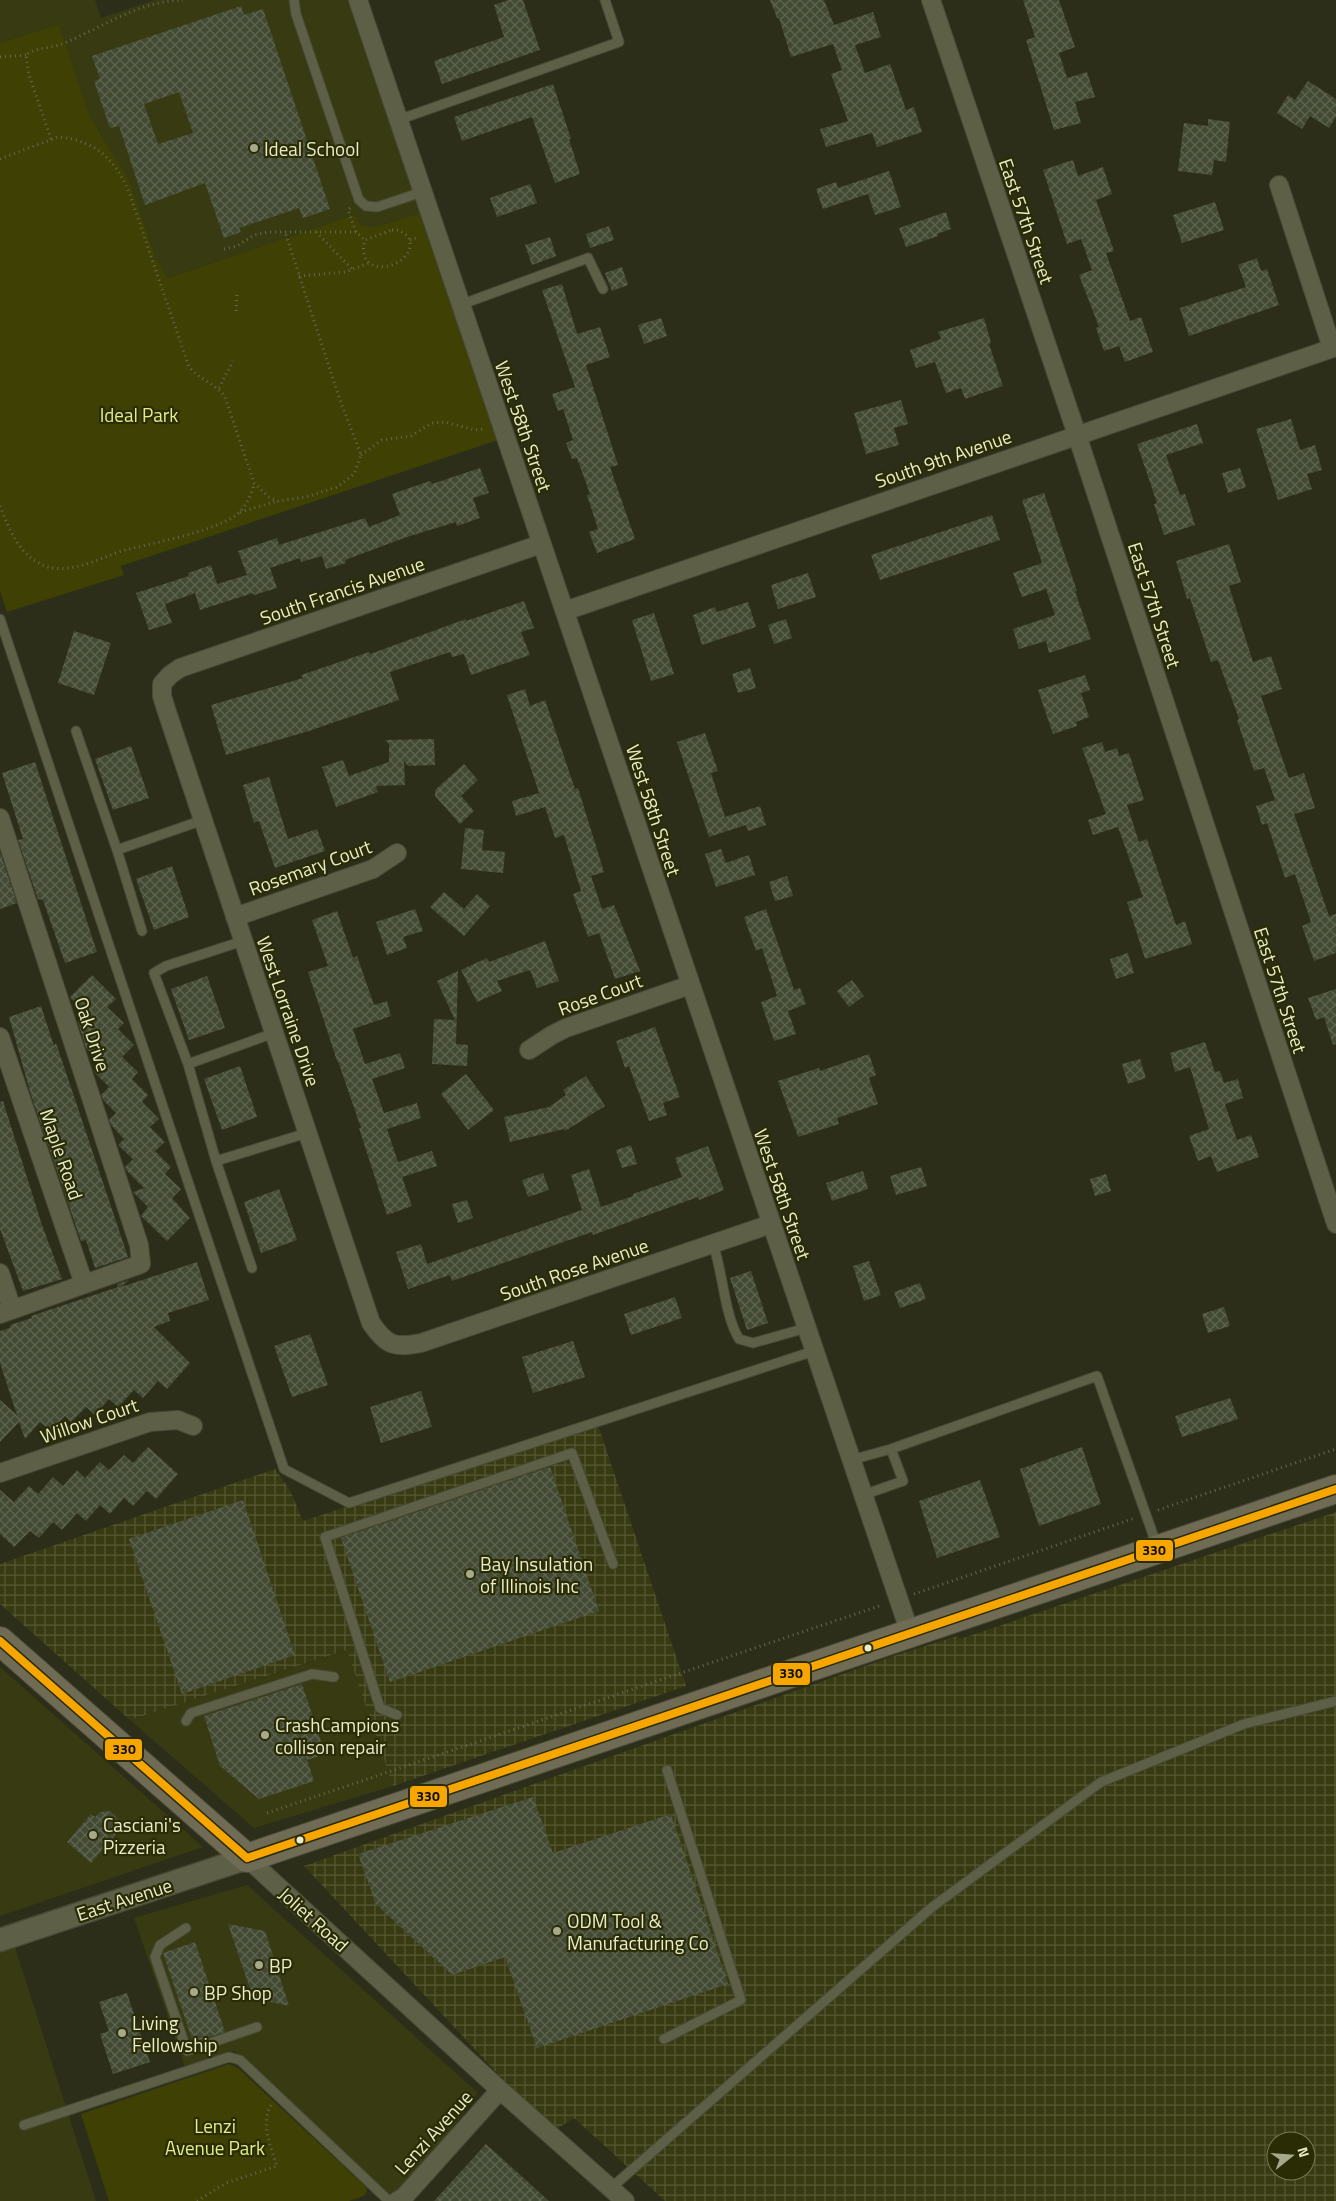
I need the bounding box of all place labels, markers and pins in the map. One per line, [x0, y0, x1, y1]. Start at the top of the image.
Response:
place label: Ideal School [264, 134, 360, 163]
marker: Ideal School [248, 142, 260, 154]
place label: Bay Insulation of Illinois Inc [480, 1549, 593, 1600]
marker: Bay Insulation of Illinois Inc [464, 1568, 476, 1580]
unlabelled marker [863, 1643, 873, 1653]
place label: CrashCampions collison repair [275, 1710, 400, 1761]
marker: CrashCampions collison repair [259, 1729, 271, 1741]
place label: Casciani's Pizzeria [103, 1810, 181, 1861]
marker: Casciani's Pizzeria [87, 1829, 99, 1841]
unlabelled marker [295, 1835, 305, 1845]
place label: ODM Tool & Manufacturing Co [567, 1906, 709, 1957]
marker: ODM Tool & Manufacturing Co [551, 1925, 563, 1937]
place label: BP [269, 1951, 292, 1980]
marker: BP [253, 1959, 265, 1971]
place label: BP Shop [204, 1978, 272, 2007]
marker: BP Shop [188, 1986, 200, 1998]
place label: Living Fellowship [132, 2008, 218, 2059]
marker: Living Fellowship [116, 2027, 128, 2039]

